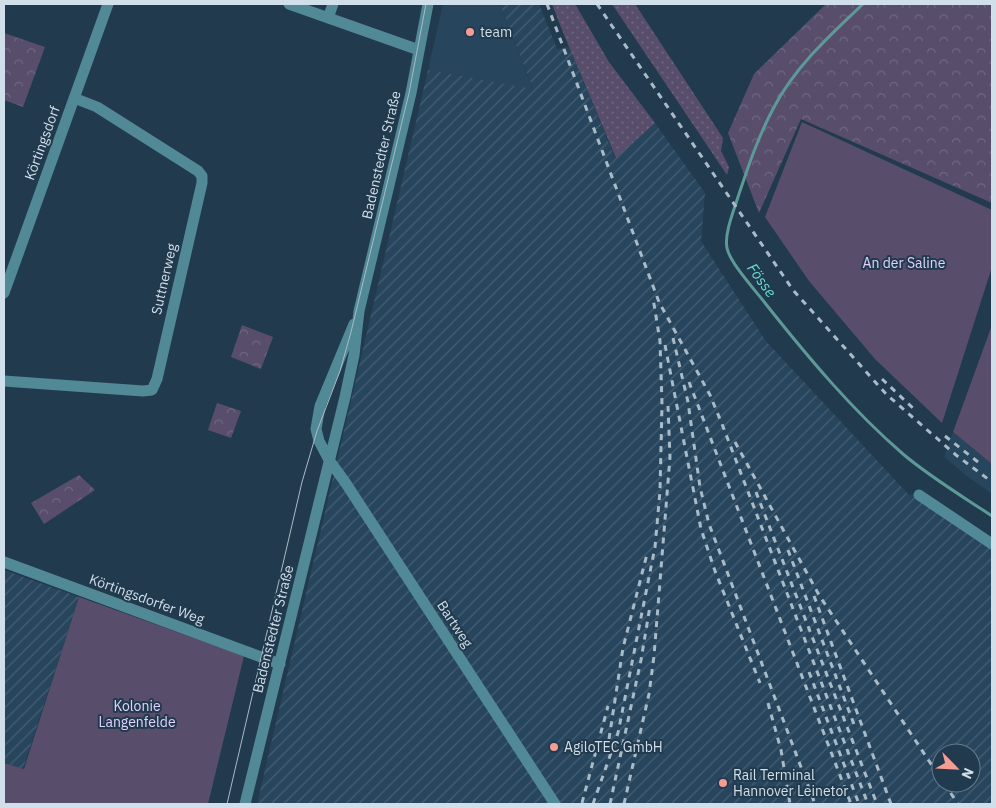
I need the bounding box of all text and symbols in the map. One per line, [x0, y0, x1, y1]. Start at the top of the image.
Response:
place label: team [480, 23, 512, 41]
marker: team [464, 26, 476, 38]
street label: Badenstedter Straße [357, 89, 405, 221]
street label: Körtingsdorf [20, 103, 64, 183]
street label: Suttnerweg [147, 241, 181, 316]
park label: An der Saline [862, 254, 946, 272]
water label: Fösse [743, 259, 781, 301]
street label: Badenstedter Straße [248, 563, 298, 695]
street label: Körtingsdorfer Weg [87, 570, 208, 628]
street label: Bartweg [433, 597, 477, 651]
park label: Kolonie Langenfelde [98, 697, 176, 731]
place label: AgiloTEC GmbH [564, 738, 663, 756]
marker: AgiloTEC GmbH [548, 741, 560, 753]
north arrow [931, 743, 981, 793]
text: N [958, 765, 978, 782]
place label: Rail Terminal Hannover Leinetor [733, 766, 848, 800]
marker: Rail Terminal Hannover Leinetor [717, 777, 729, 789]

